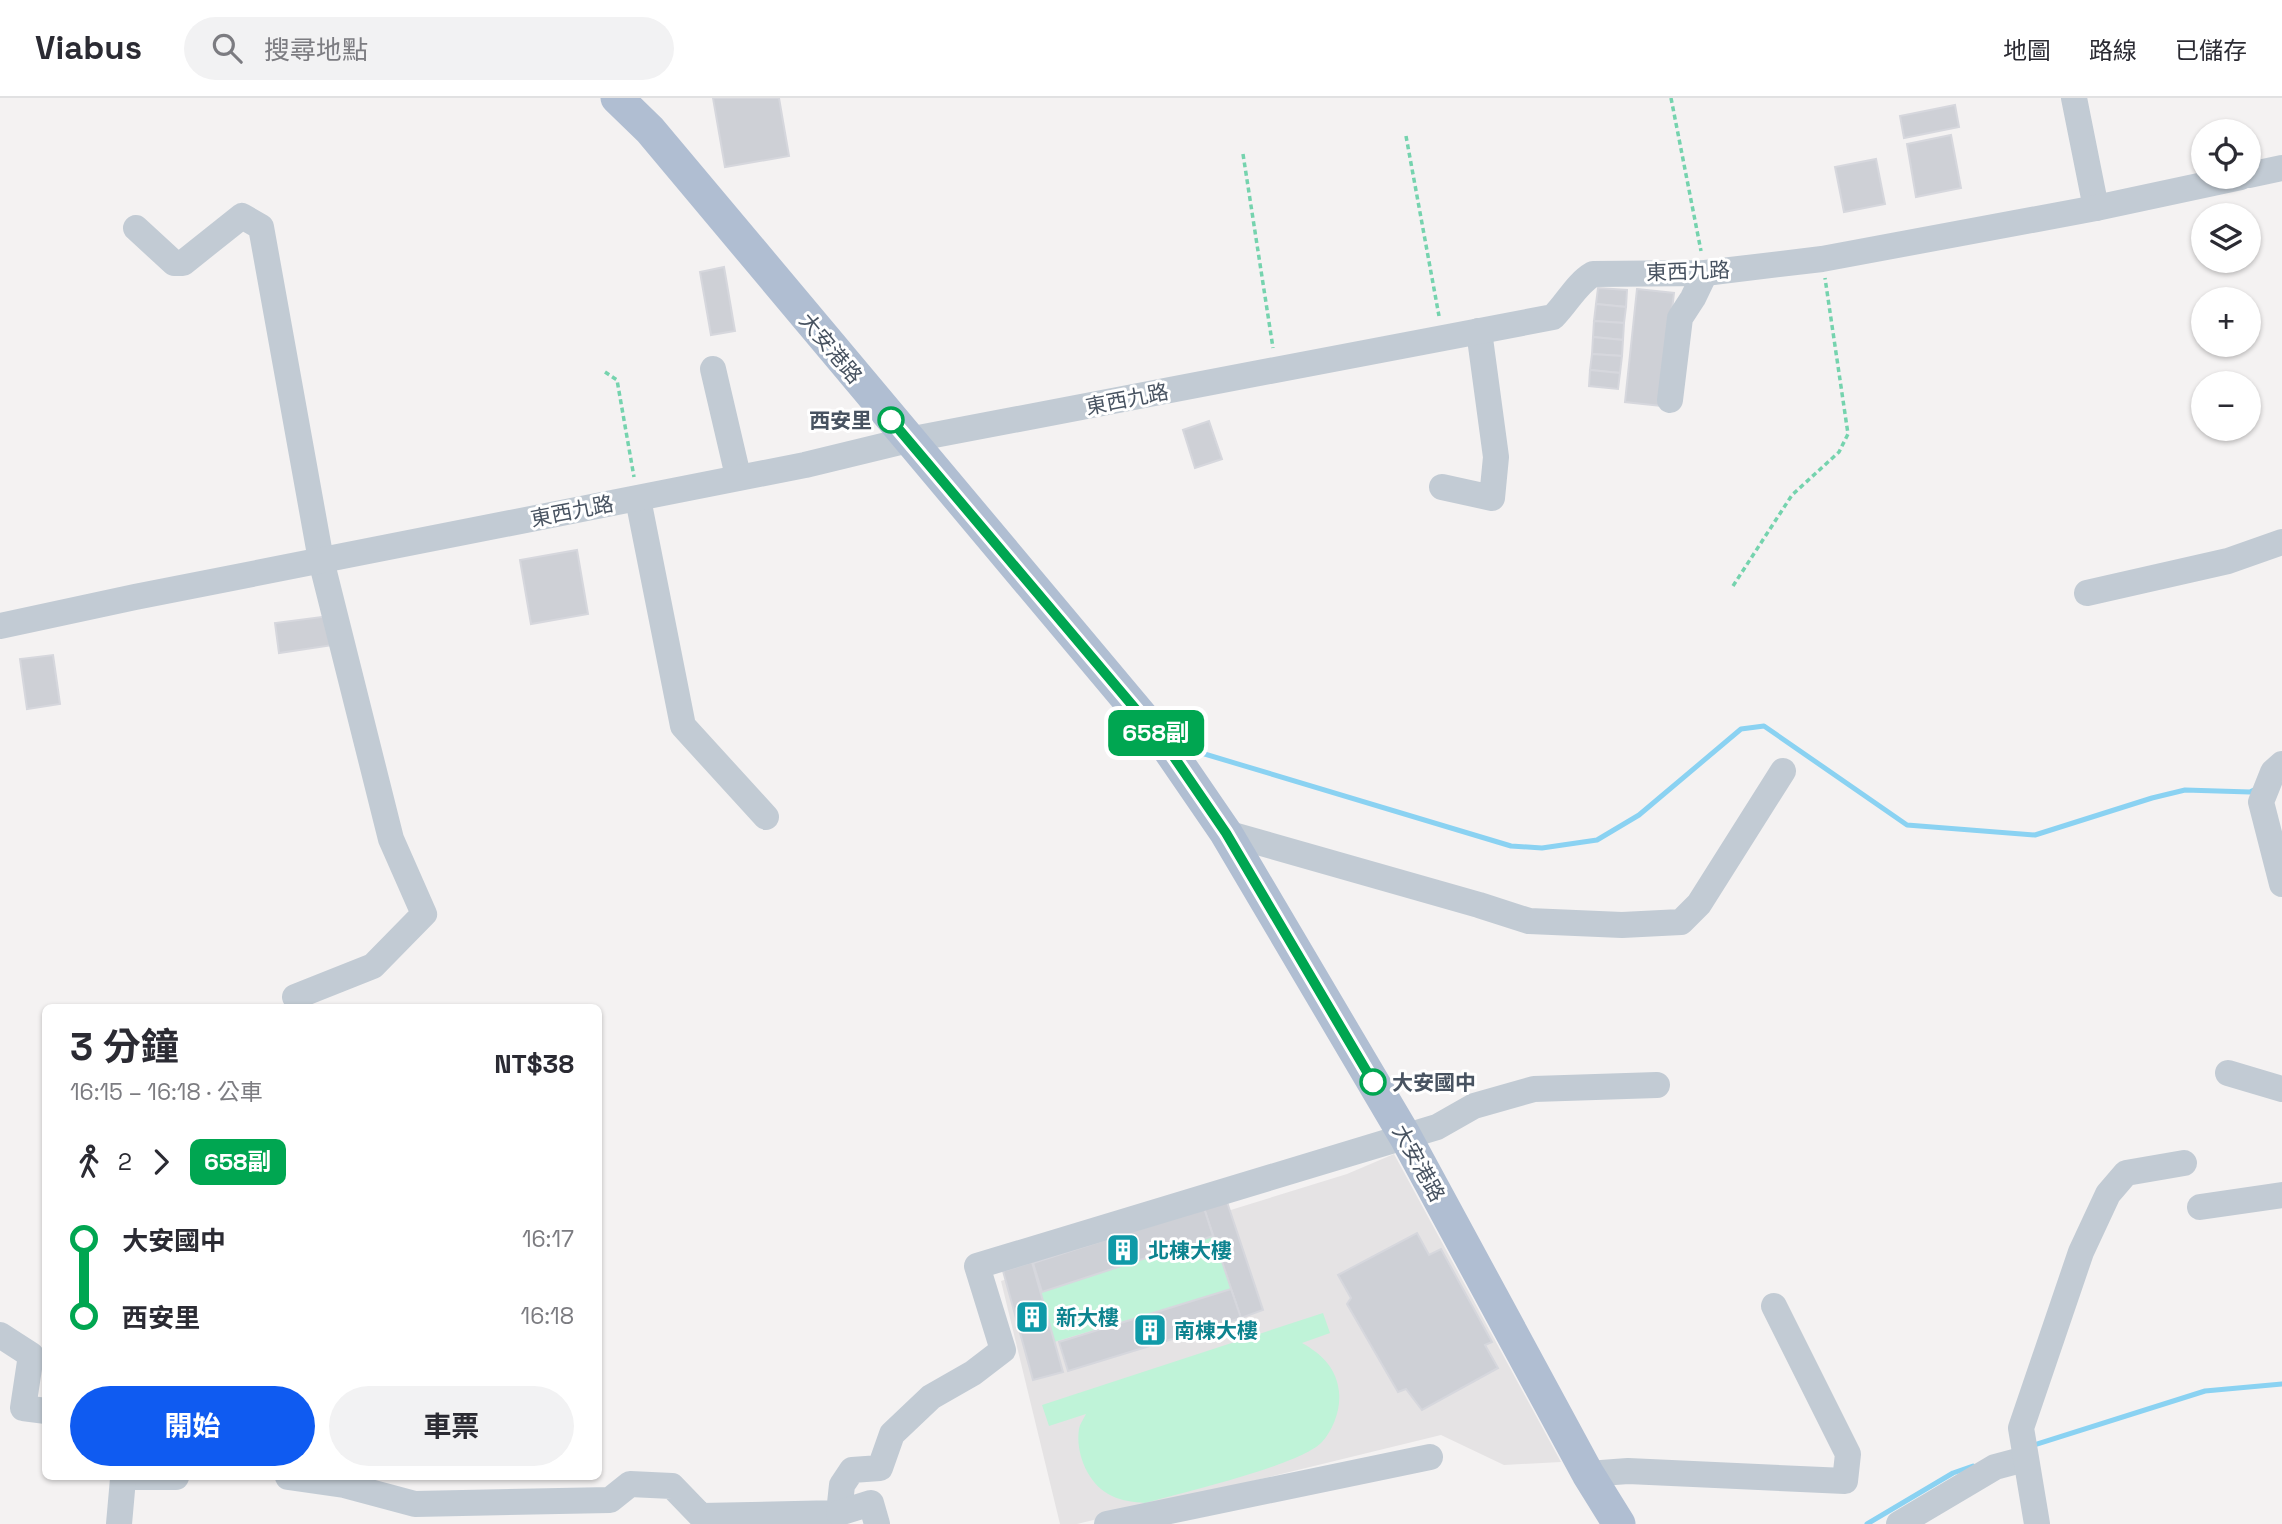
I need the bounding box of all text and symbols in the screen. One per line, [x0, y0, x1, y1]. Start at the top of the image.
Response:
search box [184, 17, 674, 80]
text: Viabus [35, 27, 142, 69]
icon: search [208, 29, 246, 67]
text: 搜尋地點 [264, 33, 368, 67]
text: 地圖 [2003, 35, 2051, 66]
text: 路線 [2089, 35, 2137, 66]
text: 已儲存 [2175, 35, 2247, 66]
map controls [2191, 119, 2261, 441]
button: locate [2191, 119, 2261, 189]
button: layers [2191, 203, 2261, 273]
street label: 東西九路 [1646, 256, 1730, 286]
button: + [2191, 287, 2261, 357]
street label: 大安港路 [794, 307, 868, 389]
button: − [2191, 371, 2261, 441]
street label: 東西九路 [1083, 378, 1171, 420]
place label: 西安里 [809, 407, 872, 434]
marker: 西安里 [878, 407, 904, 433]
street label: 東西九路 [528, 490, 616, 532]
line badge: 658副 [1107, 710, 1205, 756]
text: 658副 [1122, 717, 1190, 748]
text: 3 分鐘 [70, 1023, 179, 1071]
text: NT$38 [494, 1047, 574, 1081]
marker: 大安國中 [1360, 1069, 1386, 1095]
place label: 大安國中 [1392, 1069, 1476, 1096]
text: 16:15 – 16:18 · 公車 [70, 1077, 263, 1107]
street label: 大安港路 [1387, 1120, 1451, 1206]
icon: walk [70, 1143, 108, 1181]
icon: forward [142, 1143, 180, 1181]
text: 658副 [204, 1146, 272, 1177]
text: 2 [118, 1147, 132, 1177]
text: 大安國中 [122, 1224, 226, 1258]
text: 16:17 [522, 1224, 574, 1254]
building icon: 北棟大樓 [1104, 1231, 1142, 1269]
place label: 北棟大樓 [1148, 1237, 1232, 1264]
building icon: 新大樓 [1013, 1298, 1051, 1336]
text: 西安里 [122, 1301, 200, 1335]
text: 16:18 [521, 1301, 574, 1331]
place label: 新大樓 [1056, 1304, 1119, 1331]
building icon: 南棟大樓 [1131, 1311, 1169, 1349]
place label: 南棟大樓 [1174, 1317, 1258, 1344]
button: 開始 [70, 1386, 315, 1466]
button: 車票 [329, 1386, 574, 1466]

